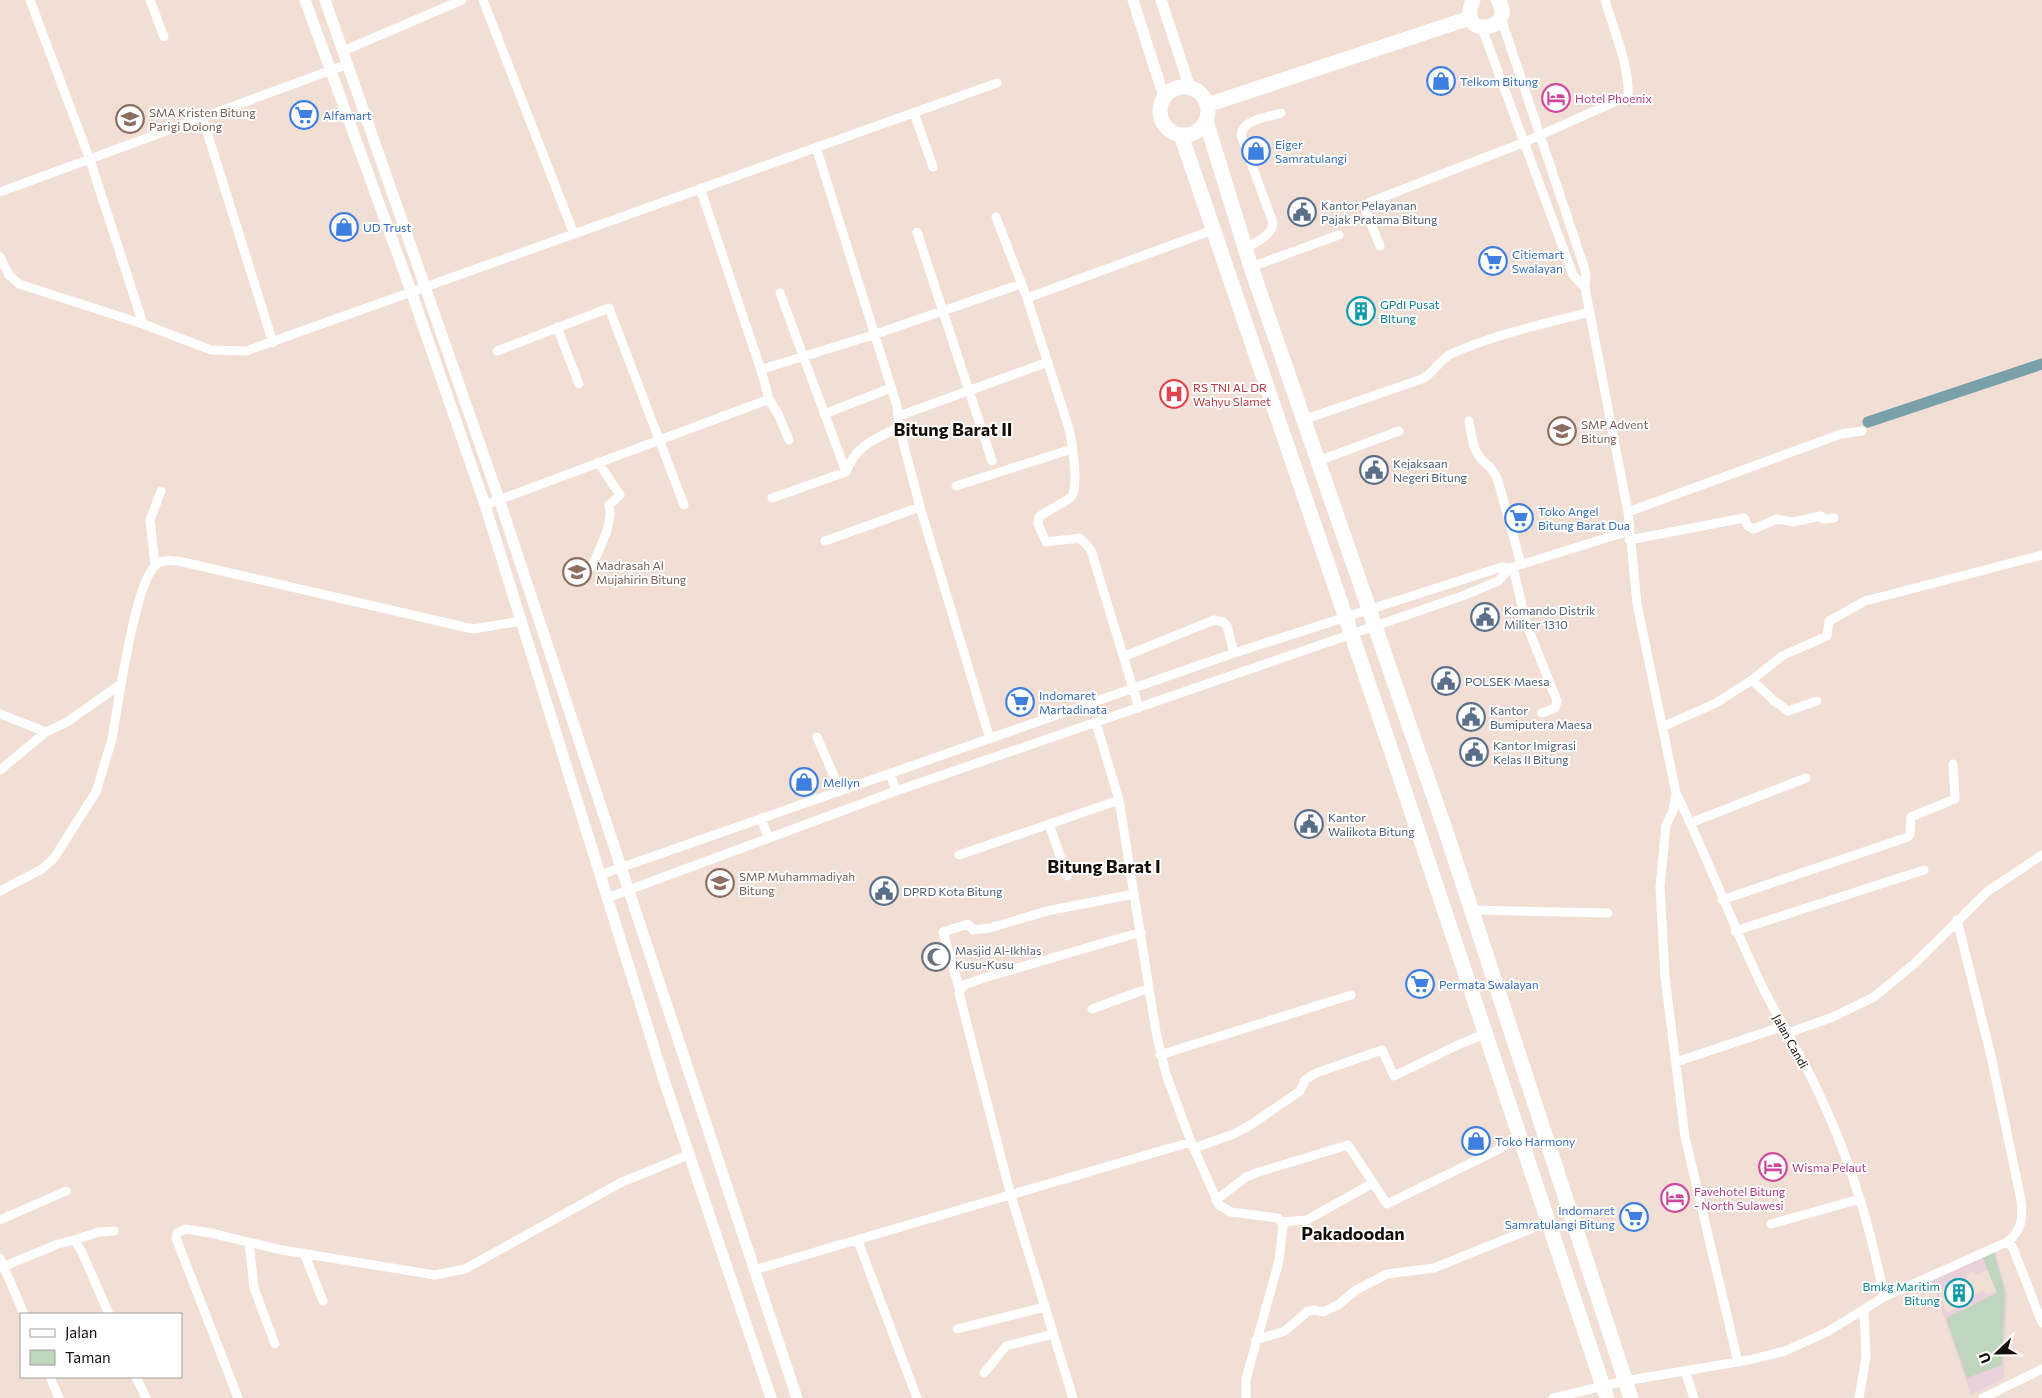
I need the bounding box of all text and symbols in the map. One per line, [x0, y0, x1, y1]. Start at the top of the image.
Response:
shop icon: Telkom Bitung [1426, 66, 1456, 96]
place label: Telkom Bitung [1460, 74, 1539, 88]
hotel icon: Hotel Phoenix [1541, 83, 1571, 113]
place label: Hotel Phoenix [1575, 91, 1652, 105]
supermarket icon: Alfamart [289, 100, 319, 130]
school or university icon: SMA Kristen Bitung Parigi Dolong [115, 104, 145, 134]
place label: SMA Kristen Bitung Parigi Dolong [149, 105, 256, 133]
place label: Alfamart [323, 108, 372, 122]
shop icon: Eiger Samratulangi [1241, 136, 1271, 166]
place label: Eiger Samratulangi [1275, 137, 1347, 165]
public building icon: Kantor Pelayanan Pajak Pratama Bitung [1287, 197, 1317, 227]
place label: Kantor Pelayanan Pajak Pratama Bitung [1321, 198, 1438, 226]
shop icon: UD Trust [329, 212, 359, 242]
place label: UD Trust [363, 220, 412, 234]
supermarket icon: Citiemart Swalayan [1478, 246, 1508, 276]
place label: Citiemart Swalayan [1512, 247, 1564, 275]
building icon: GPdI Pusat BItung [1346, 296, 1376, 326]
place label: GPdI Pusat BItung [1380, 297, 1440, 325]
hospital icon: RS TNI AL DR Wahyu Slamet [1159, 379, 1189, 409]
place label: RS TNI AL DR Wahyu Slamet [1193, 380, 1271, 408]
school or university icon: SMP Advent Bitung [1547, 416, 1577, 446]
place label: SMP Advent Bitung [1581, 417, 1648, 445]
district label: Bitung Barat II [893, 418, 1013, 440]
public building icon: Kejaksaan Negeri Bitung [1359, 455, 1389, 485]
place label: Kejaksaan Negeri Bitung [1393, 456, 1468, 484]
supermarket icon: Toko Angel Bitung Barat Dua [1504, 503, 1534, 533]
place label: Toko Angel Bitung Barat Dua [1538, 504, 1630, 532]
school or university icon: Madrasah Al Mujahirin Bitung [562, 557, 592, 587]
place label: Madrasah Al Mujahirin Bitung [596, 558, 687, 586]
public building icon: Komando Distrik Militer 1310 [1470, 602, 1500, 632]
place label: Komando Distrik Militer 1310 [1504, 603, 1596, 631]
public building icon: POLSEK Maesa [1431, 666, 1461, 696]
place label: POLSEK Maesa [1465, 674, 1549, 688]
supermarket icon: Indomaret Martadinata [1005, 687, 1035, 717]
place label: Indomaret Martadinata [1039, 688, 1107, 716]
public building icon: Kantor Bumiputera Maesa [1456, 702, 1486, 732]
place label: Kantor Bumiputera Maesa [1490, 703, 1592, 731]
public building icon: Kantor Imigrasi Kelas II Bitung [1459, 737, 1489, 767]
place label: Kantor Imigrasi Kelas II Bitung [1493, 738, 1576, 766]
shop icon: Mellyn [789, 767, 819, 797]
place label: Mellyn [823, 775, 860, 789]
public building icon: Kantor Walikota Bitung [1294, 809, 1324, 839]
place label: Kantor Walikota Bitung [1328, 810, 1415, 838]
district label: Bitung Barat I [1047, 855, 1161, 877]
school or university icon: SMP Muhammadiyah Bitung [705, 868, 735, 898]
place label: SMP Muhammadiyah Bitung [739, 869, 855, 897]
public building icon: DPRD Kota Bitung [869, 876, 899, 906]
place label: DPRD Kota Bitung [903, 884, 1003, 898]
mosque icon: Masjid Al-Ikhlas Kusu-Kusu [921, 942, 951, 972]
place label: Masjid Al-Ikhlas Kusu-Kusu [955, 943, 1041, 971]
supermarket icon: Permata Swalayan [1405, 969, 1435, 999]
place label: Permata Swalayan [1439, 977, 1539, 991]
street label: Jalan Candi [1770, 1012, 1812, 1071]
shop icon: Toko Harmony [1461, 1126, 1491, 1156]
place label: Toko Harmony [1495, 1134, 1575, 1148]
hotel icon: Wisma Pelaut [1758, 1152, 1788, 1182]
place label: Wisma Pelaut [1792, 1160, 1867, 1174]
hotel icon: Favehotel Bitung - North Sulawesi [1660, 1183, 1690, 1213]
place label: Favehotel Bitung - North Sulawesi [1694, 1184, 1786, 1212]
supermarket icon: Indomaret Samratulangi Bitung [1619, 1202, 1649, 1232]
place label: Indomaret Samratulangi Bitung [1505, 1203, 1615, 1231]
district label: Pakadoodan [1301, 1222, 1405, 1244]
building icon: Bmkg Maritim Bitung [1944, 1278, 1974, 1308]
place label: Bmkg Maritim Bitung [1862, 1279, 1940, 1307]
legend [20, 1313, 182, 1378]
text: Jalan [65, 1323, 97, 1341]
north arrow [1972, 1328, 2022, 1378]
text: Taman [65, 1348, 111, 1366]
text: U [1975, 1350, 1994, 1366]

